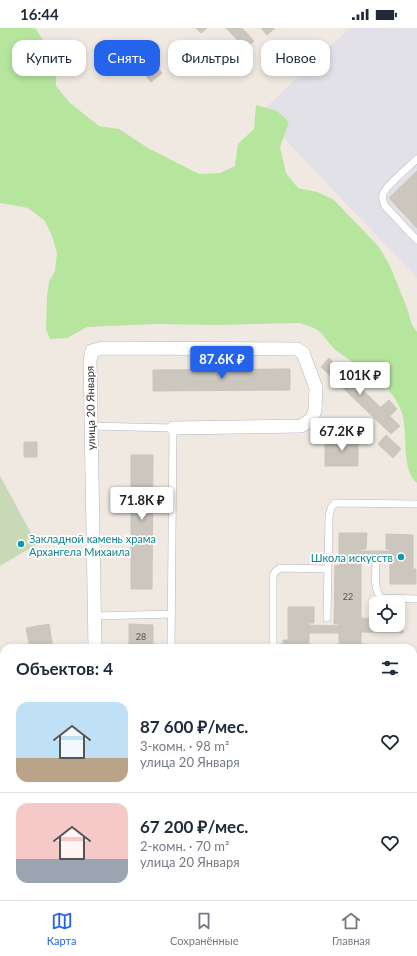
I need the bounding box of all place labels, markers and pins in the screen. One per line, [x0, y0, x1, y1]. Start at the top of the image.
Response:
pin: 87.6K ₽ [185, 346, 259, 380]
pin: 101K ₽ [327, 362, 393, 396]
pin: 67.2K ₽ [305, 418, 379, 452]
pin: 71.8K ₽ [105, 487, 179, 521]
place label: Закладной камень храма Архангела Михаила [29, 532, 156, 558]
marker: Закладной камень храма Архангела Михаила [16, 539, 26, 549]
place label: Школа искусств [311, 551, 393, 564]
marker: Школа искусств [396, 552, 406, 562]

